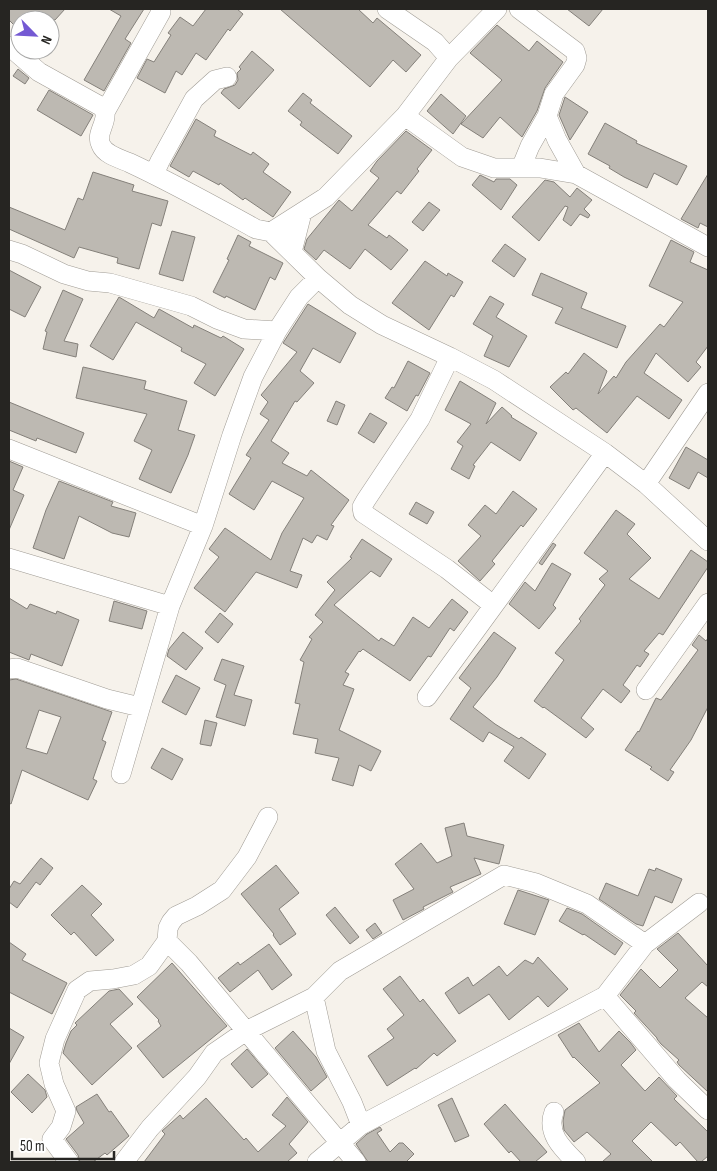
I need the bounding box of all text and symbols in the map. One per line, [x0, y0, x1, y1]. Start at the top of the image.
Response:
north arrow [10, 10, 60, 60]
text: N [37, 33, 56, 47]
scale bar [12, 1128, 115, 1160]
text: 50 m [20, 1137, 45, 1156]

